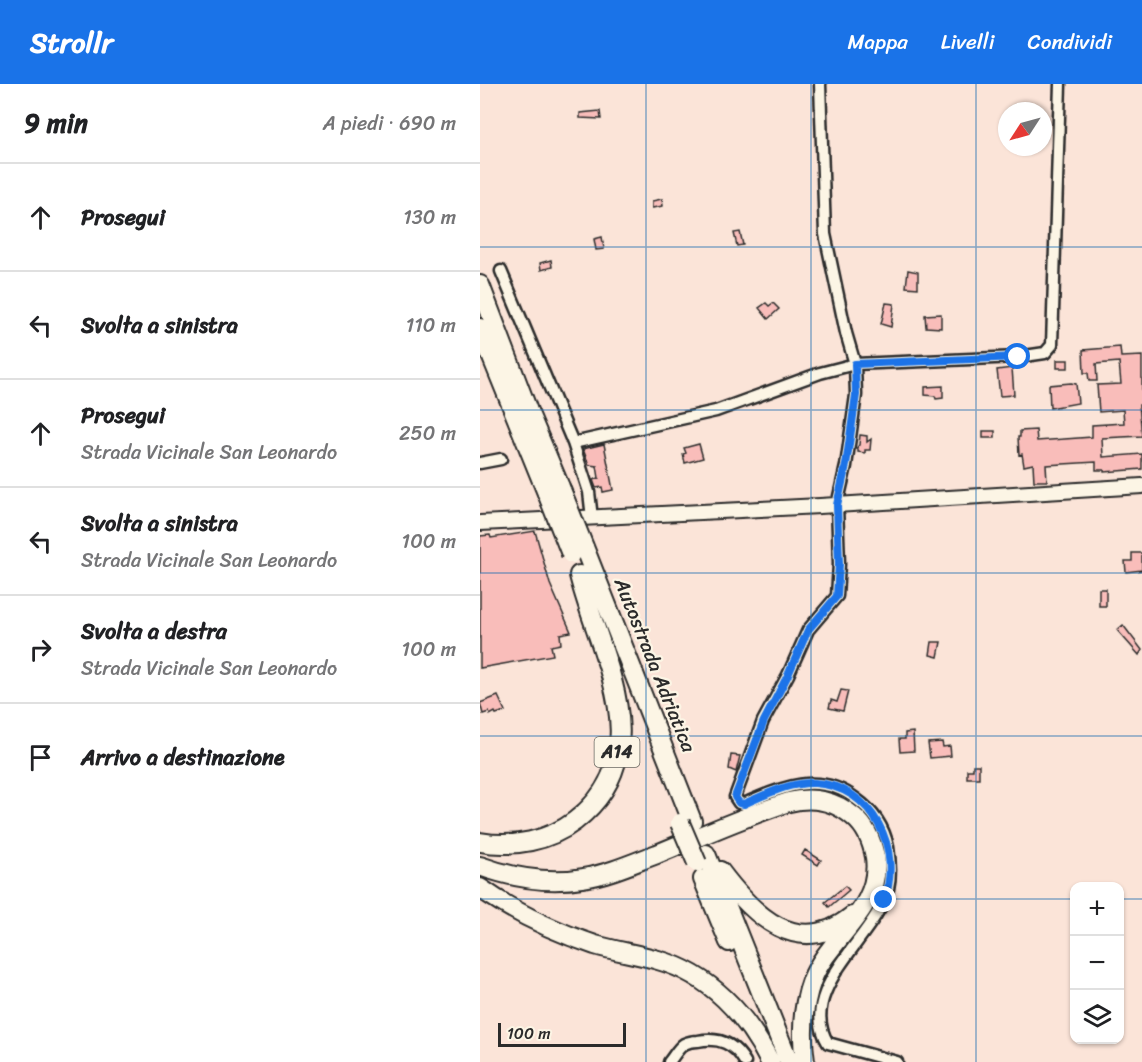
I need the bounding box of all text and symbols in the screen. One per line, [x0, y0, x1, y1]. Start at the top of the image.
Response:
text: Strollr [30, 18, 113, 67]
text: Mappa [847, 23, 908, 61]
text: Livelli [941, 23, 995, 61]
text: Condividi [1028, 23, 1112, 61]
text: 9 min [24, 100, 88, 146]
north arrow [998, 102, 1052, 156]
text: A piedi · 690 m [323, 106, 456, 141]
text: Prosegui [81, 198, 165, 237]
text: 130 m [403, 200, 456, 235]
icon: ahead [24, 201, 57, 234]
text: Svolta a sinistra [81, 306, 238, 345]
text: 110 m [406, 308, 456, 343]
icon: left [24, 309, 57, 342]
route start [1004, 343, 1030, 369]
text: Prosegui [81, 396, 165, 435]
text: 250 m [399, 416, 456, 451]
icon: ahead [24, 417, 57, 450]
text: Strada Vicinale San Leonardo [81, 435, 337, 470]
text: Svolta a sinistra [81, 504, 238, 543]
text: 100 m [402, 524, 456, 559]
icon: left [24, 525, 57, 558]
text: Strada Vicinale San Leonardo [81, 543, 337, 578]
street label: Autostrada Adriatica [604, 571, 706, 759]
text: Svolta a destra [81, 612, 227, 651]
text: 100 m [402, 632, 456, 667]
icon: right [24, 633, 57, 666]
text: Strada Vicinale San Leonardo [81, 651, 337, 686]
road number: A14 [594, 737, 640, 767]
text: Arrivo a destinazione [81, 738, 285, 777]
icon: arrive [24, 741, 57, 774]
map controls [1070, 882, 1124, 1044]
button: + [1070, 882, 1124, 936]
route end [870, 886, 896, 912]
button: − [1070, 936, 1124, 990]
button: layers [1070, 990, 1124, 1044]
text: 100 m [507, 1019, 551, 1048]
scale bar [498, 1020, 626, 1048]

